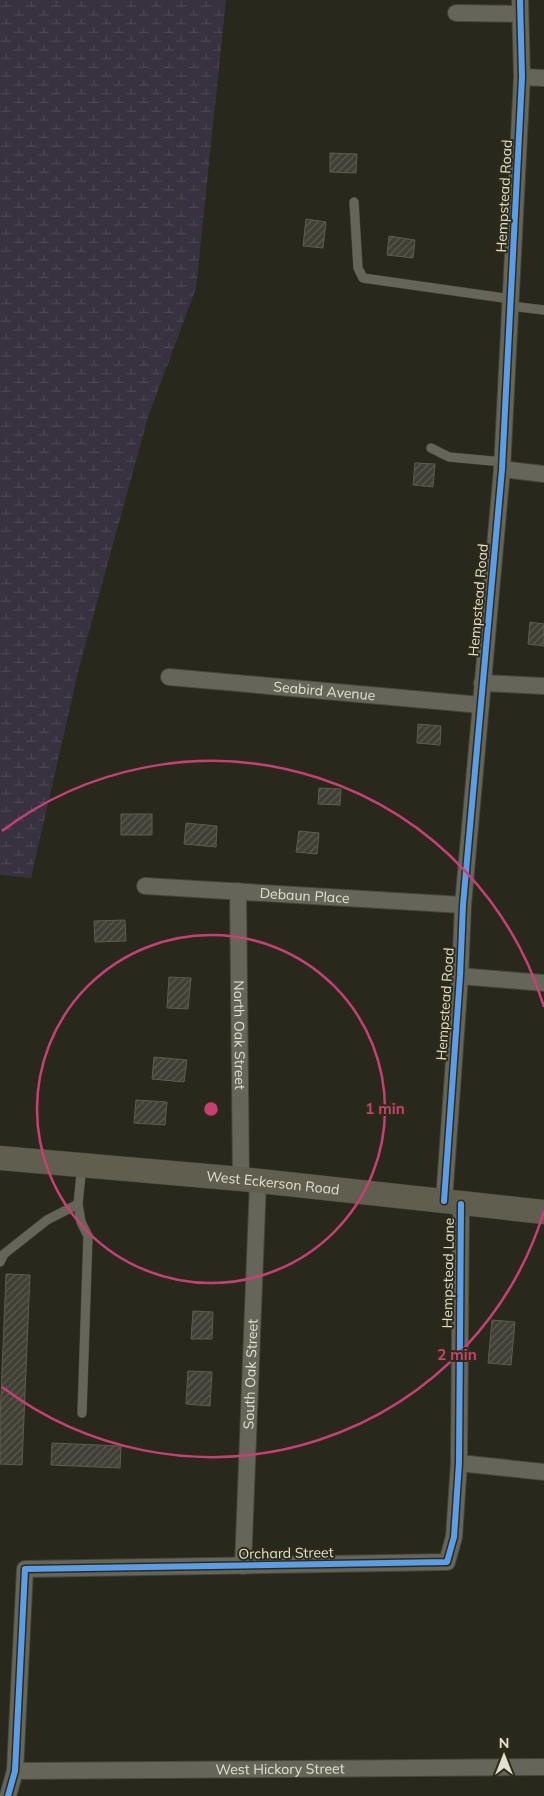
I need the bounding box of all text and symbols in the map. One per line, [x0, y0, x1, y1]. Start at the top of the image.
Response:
street label: Hempstead Road [492, 139, 516, 253]
street label: Hempstead Road [464, 543, 492, 657]
street label: Seabird Avenue [273, 677, 376, 704]
street label: Debaun Place [259, 884, 350, 907]
street label: Hempstead Road [432, 947, 458, 1061]
street label: North Oak Street [230, 980, 249, 1090]
text: 1 min [365, 1099, 405, 1118]
centre of rings [202, 1100, 220, 1118]
street label: West Eckerson Road [206, 1167, 340, 1199]
street label: Hempstead Lane [438, 1218, 458, 1328]
street label: South Oak Street [239, 1319, 262, 1430]
text: 2 min [437, 1345, 477, 1364]
street label: Orchard Street [238, 1543, 334, 1563]
north arrow [479, 1731, 529, 1781]
text: N [499, 1734, 509, 1752]
street label: West Hickory Street [215, 1760, 345, 1778]

